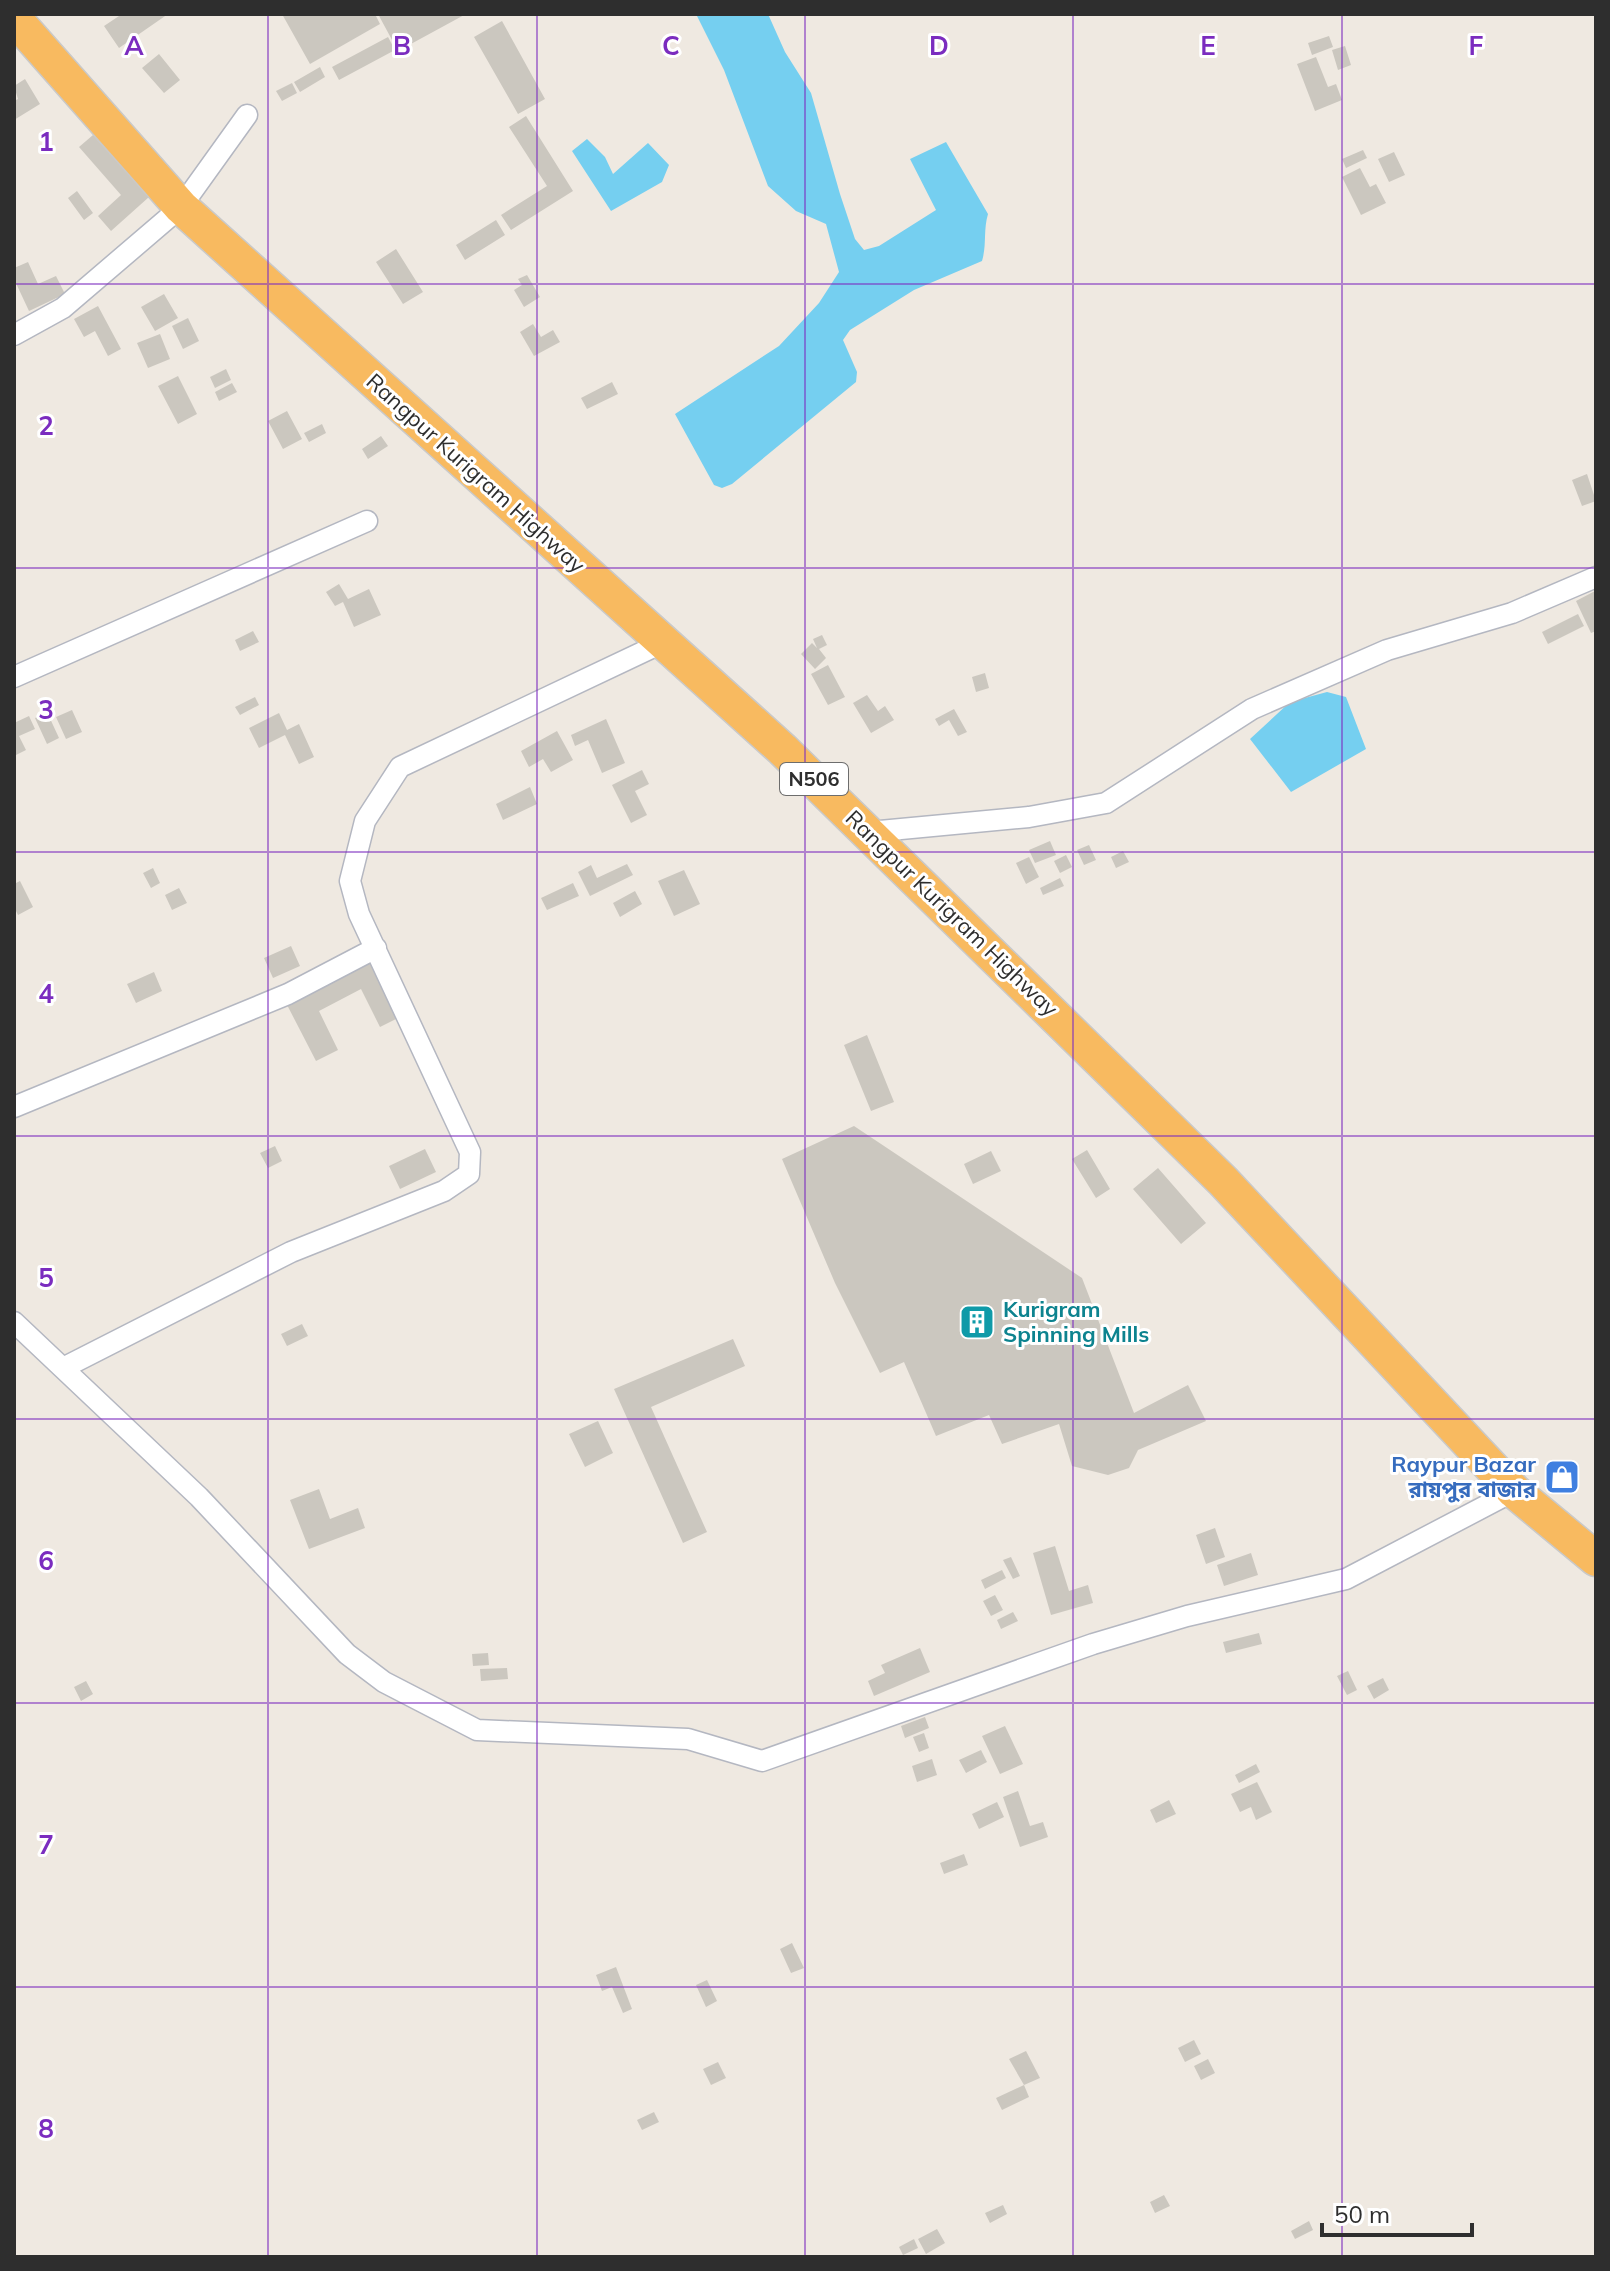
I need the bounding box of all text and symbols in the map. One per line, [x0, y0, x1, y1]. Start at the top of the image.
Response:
text: A [124, 29, 144, 62]
text: B [393, 29, 411, 62]
text: C [662, 29, 680, 62]
text: D [929, 29, 949, 62]
text: E [1200, 29, 1216, 62]
text: F [1469, 29, 1484, 62]
text: 1 [38, 125, 54, 158]
street label: Rangpur Kurigram Highway [361, 367, 592, 579]
text: 2 [38, 409, 54, 442]
text: 3 [38, 693, 54, 726]
road number: N506 [780, 763, 848, 795]
street label: Rangpur Kurigram Highway [840, 804, 1064, 1022]
text: 4 [38, 977, 54, 1010]
text: 5 [38, 1261, 54, 1294]
place label: Kurigram Spinning Mills [1003, 1295, 1149, 1348]
building icon: Kurigram Spinning Mills [958, 1303, 996, 1341]
place label: Raypur Bazar রায়পুর বাজার [1391, 1450, 1537, 1503]
shop icon: Raypur Bazar রায়পুর বাজার [1543, 1458, 1581, 1496]
text: 6 [38, 1544, 54, 1577]
text: 7 [38, 1828, 54, 1861]
text: 8 [38, 2112, 54, 2145]
scale bar [1322, 2187, 1472, 2237]
text: 50 m [1334, 2199, 1390, 2229]

